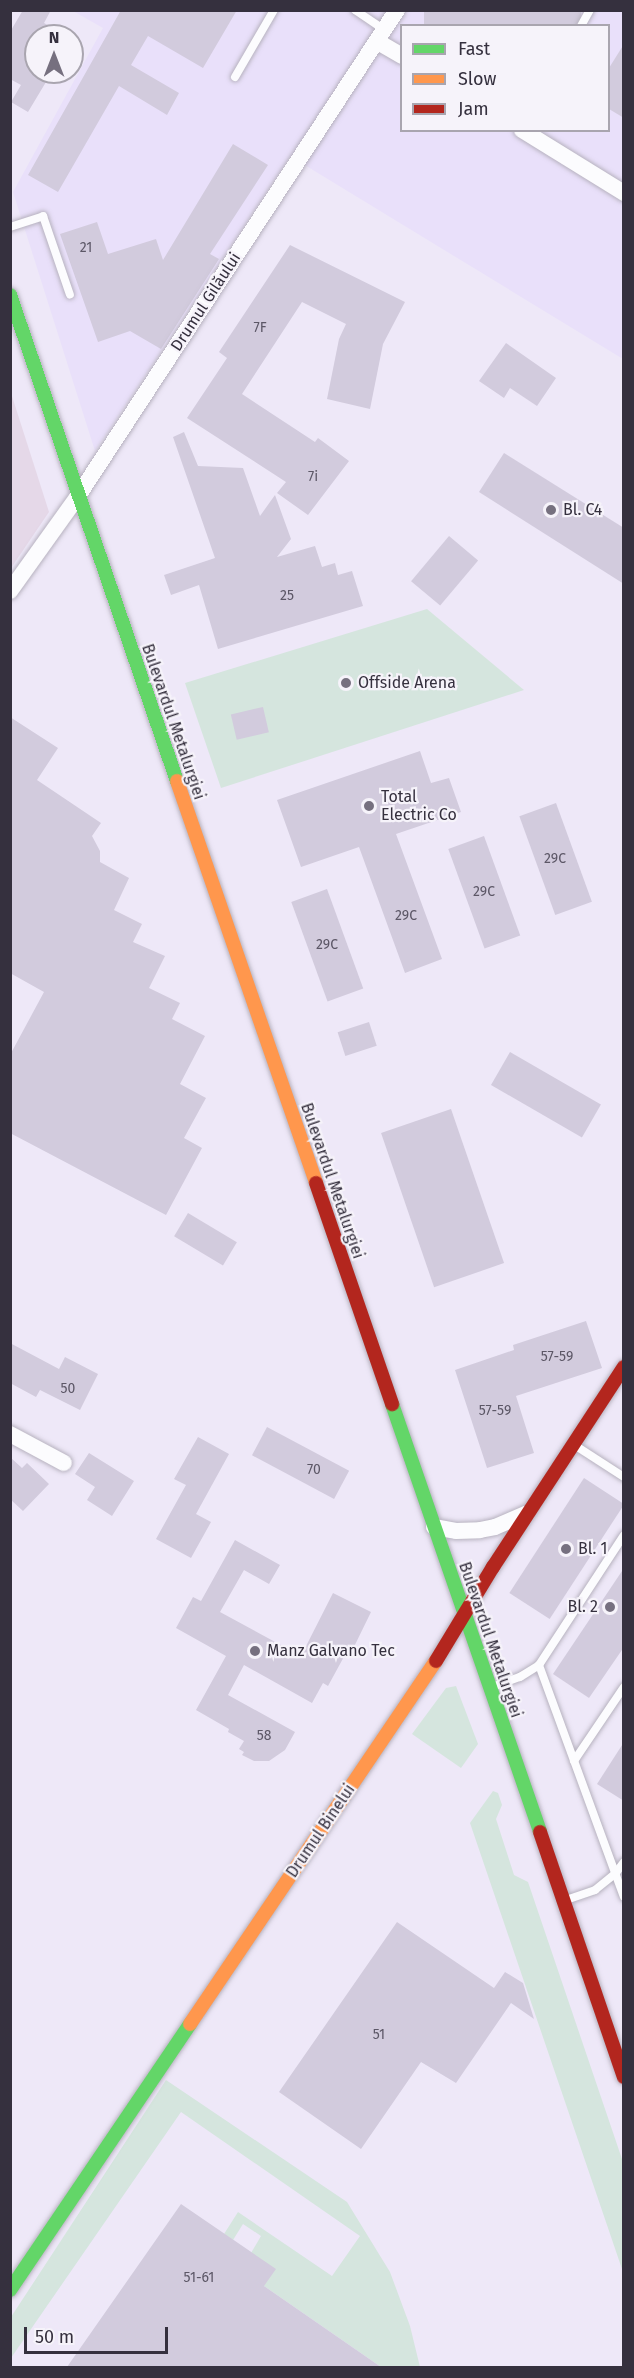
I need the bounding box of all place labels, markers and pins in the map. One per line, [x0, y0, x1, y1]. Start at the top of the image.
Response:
place label: Bl. C4 [563, 500, 602, 520]
marker: Bl. C4 [544, 503, 558, 517]
place label: Offside Arena [358, 673, 456, 693]
marker: Offside Arena [339, 676, 353, 690]
place label: Total Electric Co [381, 787, 457, 825]
marker: Total Electric Co [362, 799, 376, 813]
place label: Bl. 1 [578, 1539, 607, 1559]
marker: Bl. 1 [559, 1542, 573, 1556]
place label: Bl. 2 [568, 1597, 598, 1617]
marker: Bl. 2 [603, 1600, 617, 1614]
place label: Manz Galvano Tec [267, 1641, 395, 1661]
marker: Manz Galvano Tec [248, 1644, 262, 1658]

